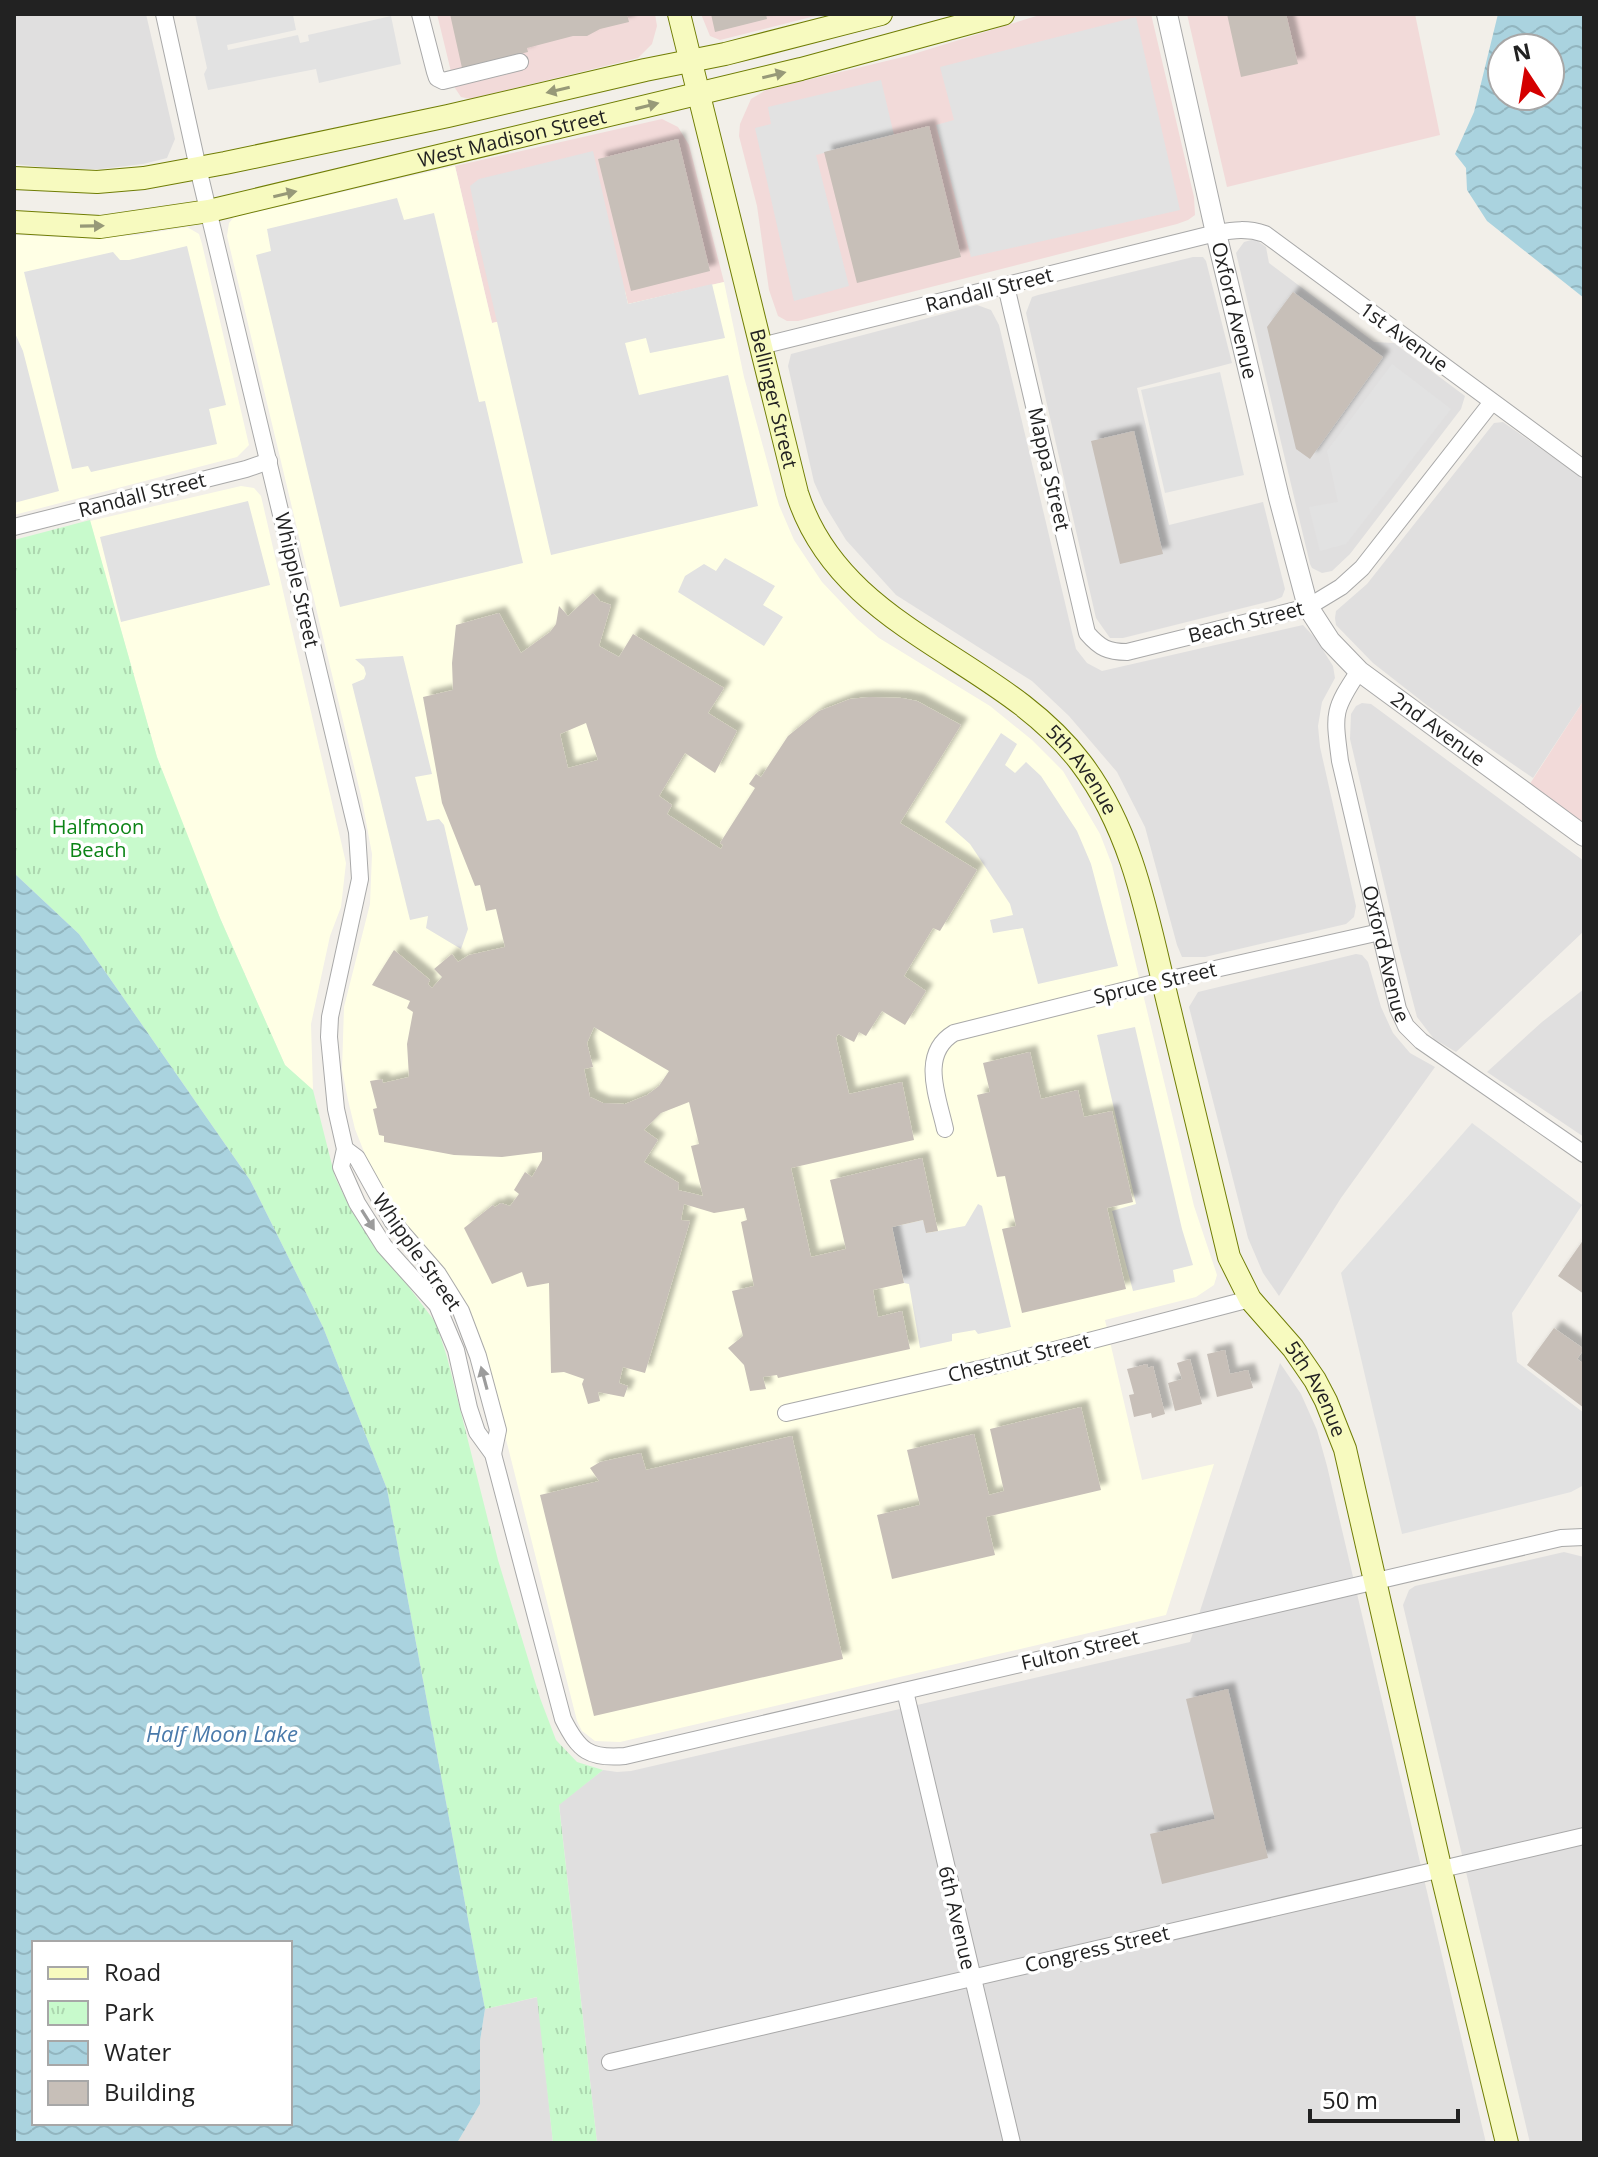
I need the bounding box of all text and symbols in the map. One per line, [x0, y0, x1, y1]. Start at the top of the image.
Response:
north arrow [1486, 32, 1566, 112]
text: N [1510, 35, 1534, 68]
one-way arrow [761, 68, 786, 81]
one-way arrow [546, 84, 571, 97]
one-way arrow [634, 99, 659, 111]
street label: West Madison Street [415, 102, 609, 173]
one-way arrow [273, 187, 298, 200]
one-way arrow [80, 220, 105, 232]
street label: Oxford Avenue [1206, 239, 1264, 382]
street label: Randall Street [922, 261, 1055, 318]
street label: 1st Avenue [1355, 295, 1454, 378]
street label: Bellinger Street [744, 326, 804, 471]
street label: Mappa Street [1022, 405, 1077, 533]
street label: Randall Street [75, 466, 208, 523]
street label: Whipple Street [269, 510, 326, 650]
street label: Beach Street [1185, 594, 1306, 649]
street label: 2nd Avenue [1386, 685, 1491, 772]
street label: 5th Avenue [1041, 718, 1124, 819]
park label: Halfmoon Beach [52, 813, 144, 863]
street label: Oxford Avenue [1357, 883, 1416, 1027]
street label: Spruce Street [1091, 955, 1219, 1010]
street label: Whipple Street [367, 1188, 468, 1316]
one-way arrow [360, 1209, 374, 1231]
street label: Chestnut Street [945, 1327, 1093, 1388]
street label: 5th Avenue [1279, 1335, 1353, 1441]
one-way arrow [477, 1366, 490, 1390]
street label: Fulton Street [1018, 1623, 1141, 1676]
water label: Half Moon Lake [146, 1718, 298, 1748]
street label: 6th Avenue [932, 1863, 983, 1972]
street label: Congress Street [1022, 1919, 1172, 1978]
legend [32, 1941, 292, 2125]
text: Road [104, 1955, 161, 1988]
text: Park [104, 1995, 155, 2028]
text: Water [104, 2035, 172, 2068]
scale bar [1310, 2073, 1458, 2123]
text: Building [104, 2075, 195, 2108]
text: 50 m [1322, 2083, 1378, 2116]

